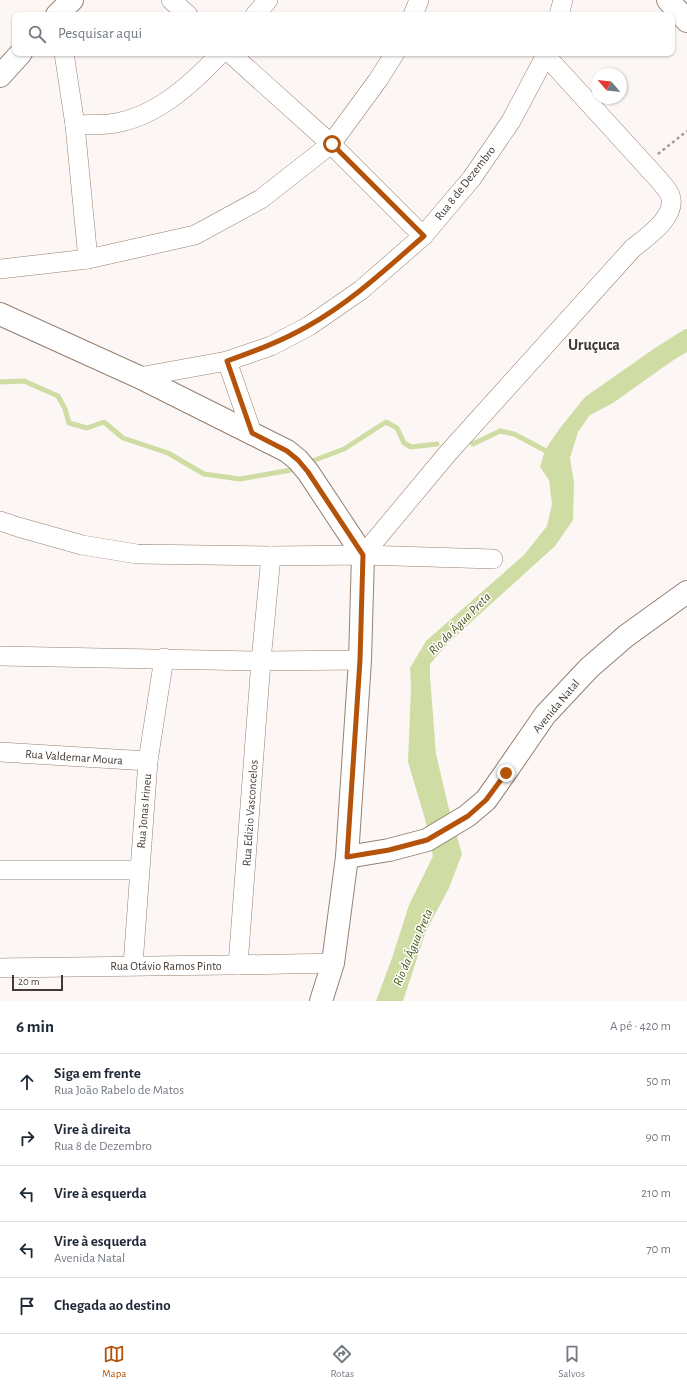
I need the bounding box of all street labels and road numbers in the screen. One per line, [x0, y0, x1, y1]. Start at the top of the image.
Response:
street label: Rua 8 de Dezembro [432, 144, 498, 222]
street label: Avenida Natal [530, 677, 582, 735]
street label: Rua Valdemar Moura [25, 748, 124, 766]
street label: Rua Edizio Vasconcelos [240, 759, 260, 867]
street label: Rua Jonas Irineu [135, 773, 153, 849]
street label: Rua Otávio Ramos Pinto [110, 960, 222, 972]

